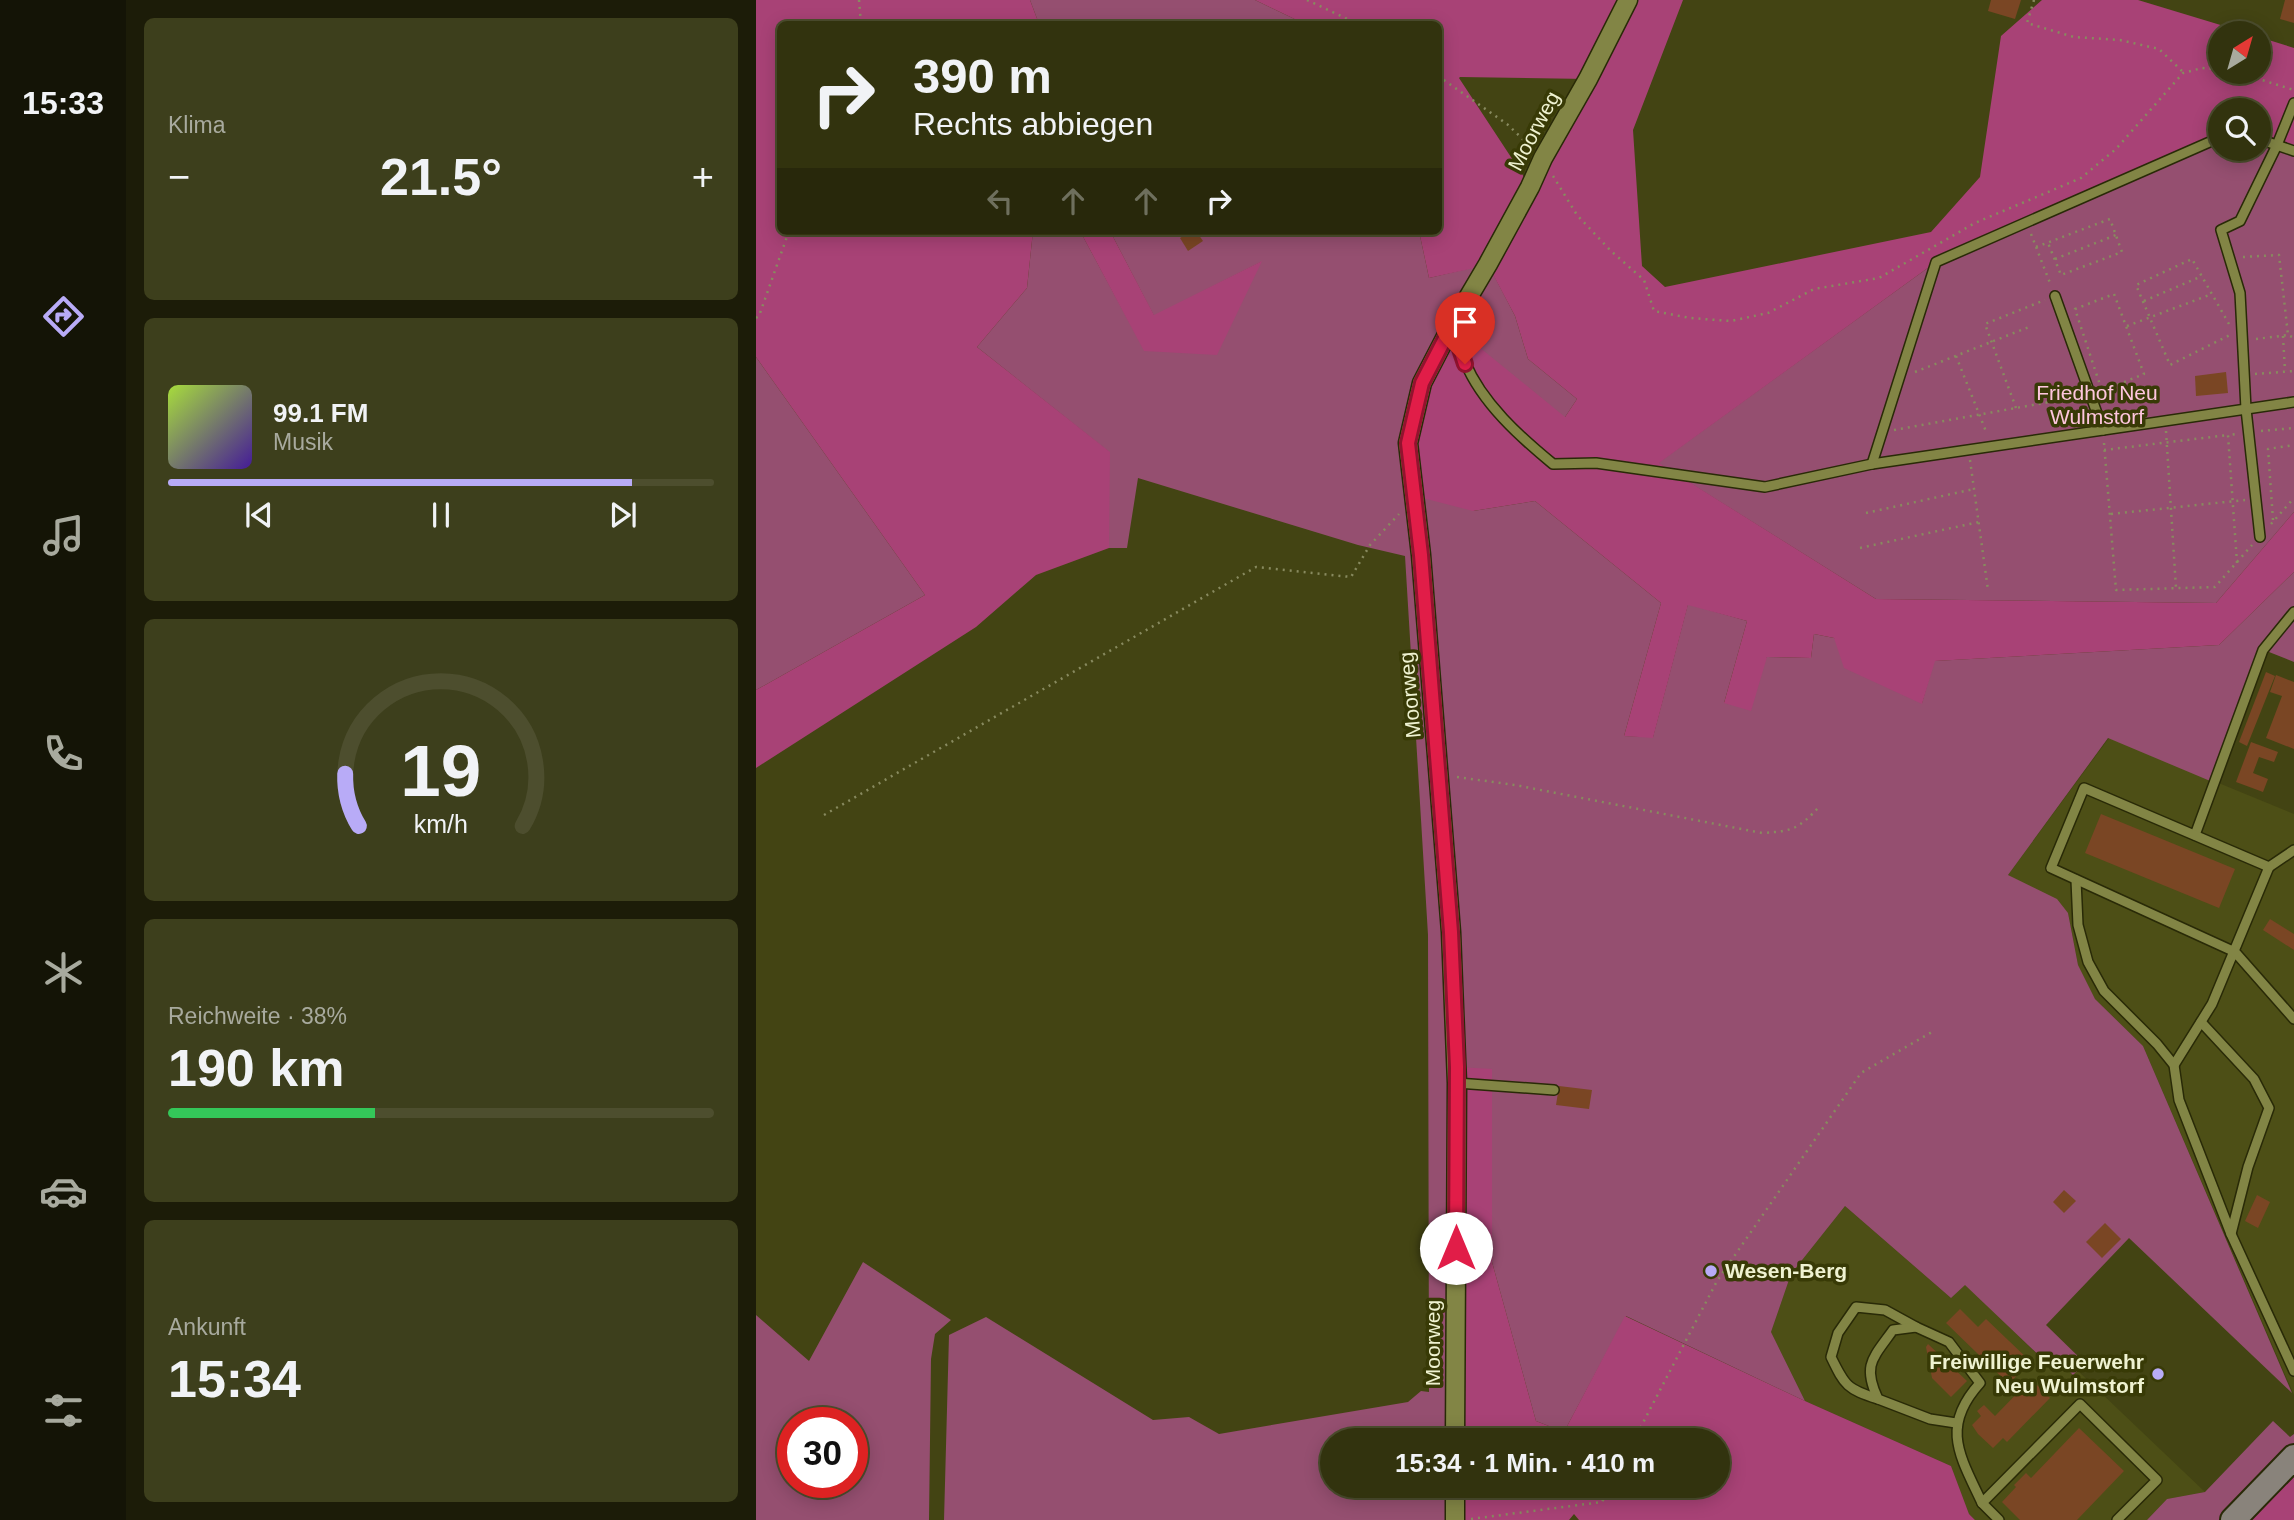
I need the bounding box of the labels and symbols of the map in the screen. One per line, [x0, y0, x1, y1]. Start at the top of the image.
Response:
north arrow [2208, 21, 2272, 84]
street label: Moorweg [1503, 87, 1564, 174]
pin [1435, 292, 1495, 364]
park label: Friedhof Neu Wulmstorf [2036, 381, 2158, 428]
street label: Moorweg [1394, 651, 1425, 739]
position arrow [1419, 1211, 1493, 1285]
place label: Wesen-Berg [1725, 1259, 1847, 1282]
marker: Wesen-Berg [1703, 1263, 1719, 1279]
street label: Moorweg [1421, 1300, 1444, 1386]
place label: Freiwillige Feuerwehr Neu Wulmstorf [1929, 1350, 2145, 1397]
marker: Freiwillige Feuerwehr Neu Wulmstorf [2150, 1366, 2166, 1382]
speed limit sign: 30 [777, 1407, 868, 1498]

